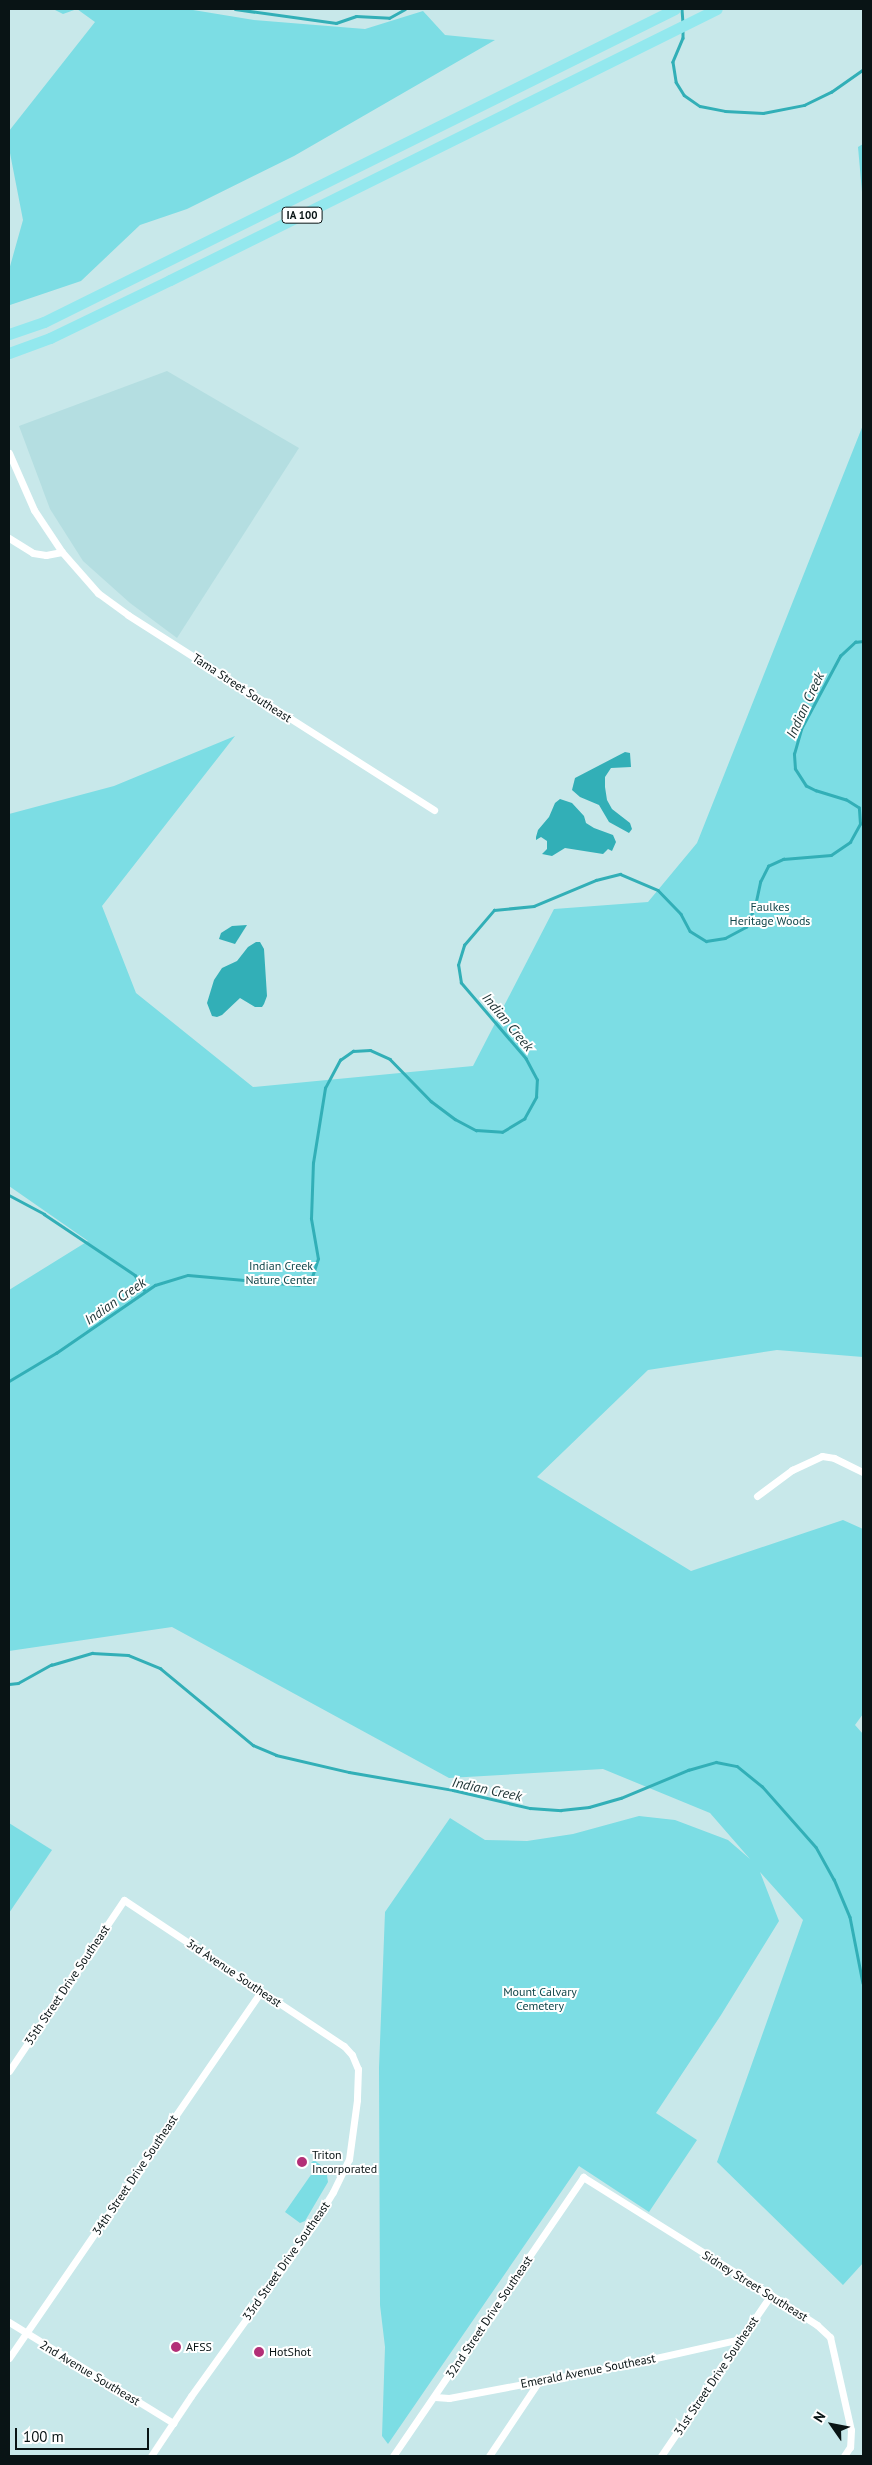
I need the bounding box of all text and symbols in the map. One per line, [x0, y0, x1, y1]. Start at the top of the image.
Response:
road number: IA 100 [281, 206, 323, 224]
street label: Tama Street Southeast [190, 651, 294, 725]
water label: Indian Creek [782, 669, 828, 741]
park label: Faulkes Heritage Woods [729, 900, 811, 928]
water label: Indian Creek [479, 989, 537, 1055]
park label: Indian Creek Nature Center [245, 1259, 317, 1287]
water label: Indian Creek [81, 1274, 149, 1328]
water label: Indian Creek [451, 1773, 523, 1805]
street label: 35th Street Drive Southeast [21, 1922, 113, 2048]
street label: 3rd Avenue Southeast [184, 1936, 284, 2010]
park label: Mount Calvary Cemetery [503, 1985, 577, 2013]
street label: 34th Street Drive Southeast [89, 2112, 181, 2238]
place label: Triton Incorporated [312, 2148, 377, 2176]
marker: Triton Incorporated [296, 2156, 308, 2168]
street label: 33rd Street Drive Southeast [239, 2199, 333, 2323]
street label: Sidney Street Southeast [699, 2248, 811, 2324]
street label: 32nd Street Drive Southeast [443, 2253, 535, 2381]
street label: 31st Street Drive Southeast [671, 2314, 761, 2438]
street label: 2nd Avenue Southeast [37, 2337, 143, 2409]
place label: AFSS [186, 2340, 212, 2354]
marker: AFSS [170, 2341, 182, 2353]
place label: HotShot [269, 2345, 311, 2359]
marker: HotShot [253, 2346, 265, 2358]
street label: Emerald Avenue Southeast [519, 2351, 657, 2391]
north arrow [807, 2400, 857, 2450]
text: N [809, 2408, 829, 2426]
scale bar [18, 2418, 151, 2450]
text: 100 m [23, 2427, 64, 2446]

